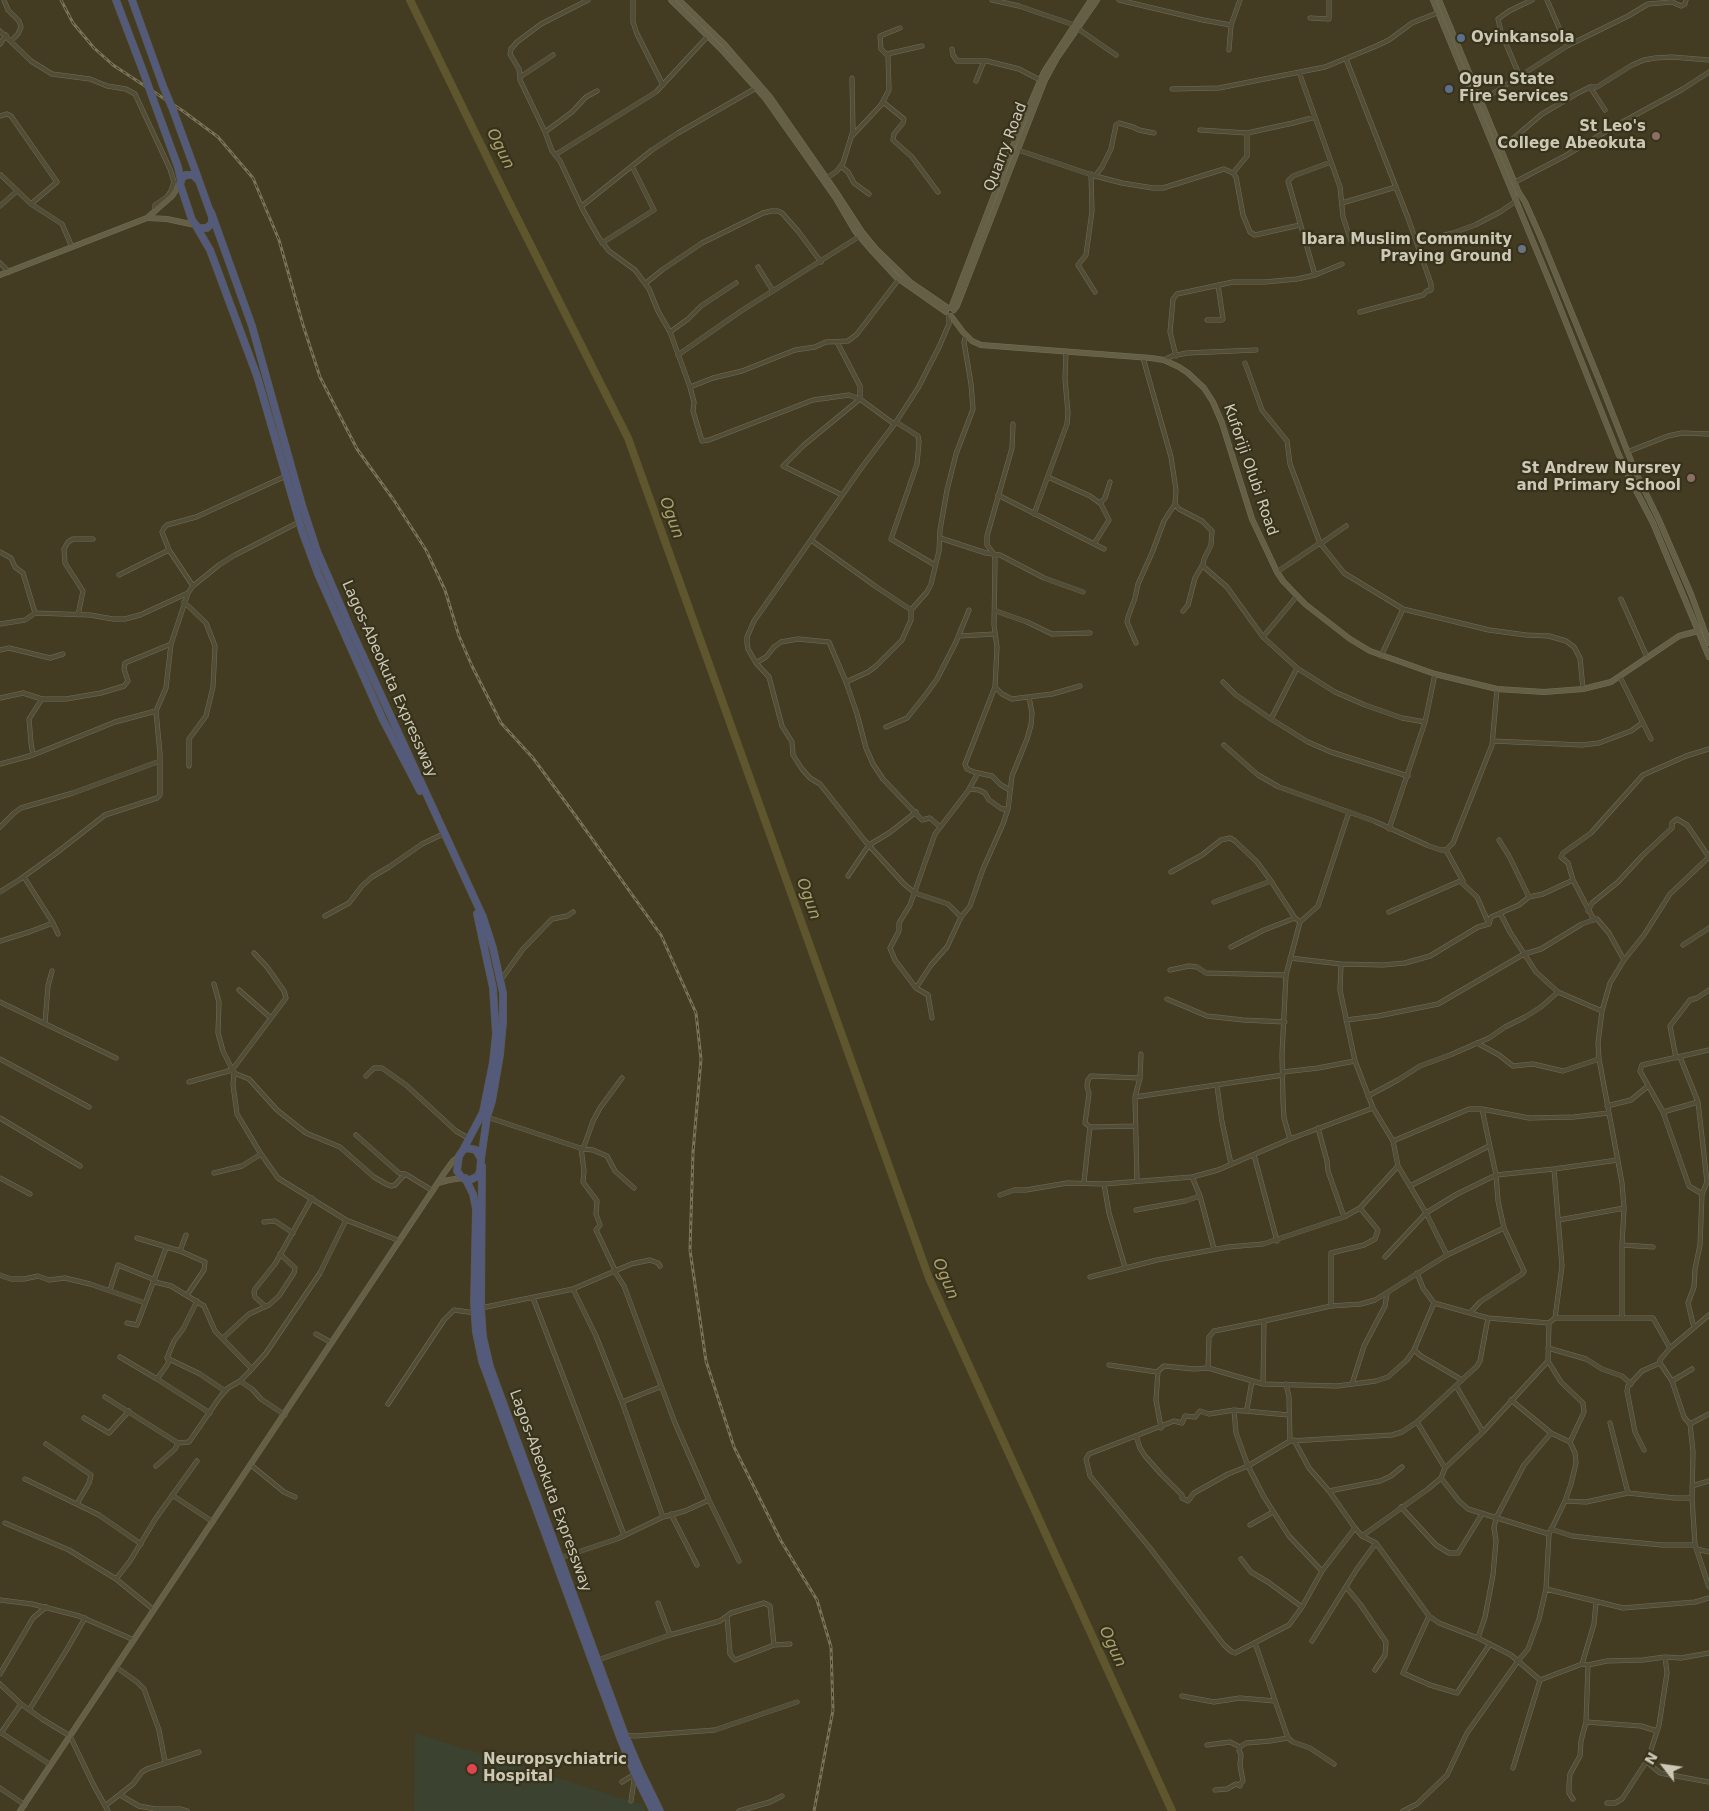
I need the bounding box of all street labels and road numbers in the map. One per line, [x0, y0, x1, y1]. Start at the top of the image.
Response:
street label: Quarry Road [981, 100, 1031, 194]
street label: Kuforiji Olubi Road [1219, 402, 1281, 538]
street label: Lagos-Abeokuta Expressway [337, 578, 441, 780]
street label: Lagos-Abeokuta Expressway [505, 1387, 595, 1595]

